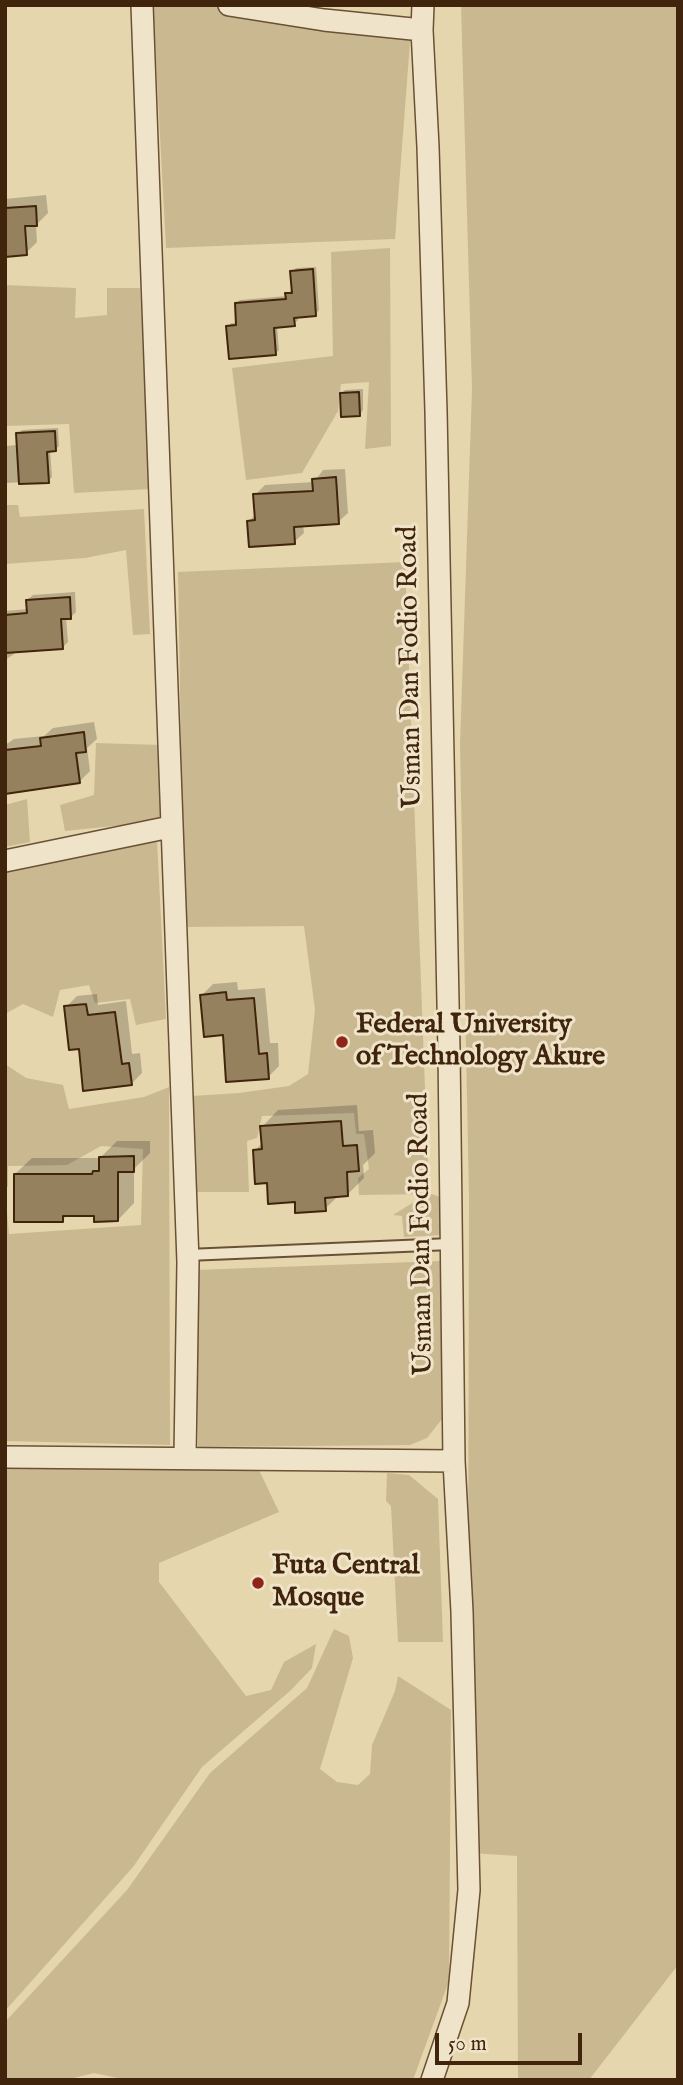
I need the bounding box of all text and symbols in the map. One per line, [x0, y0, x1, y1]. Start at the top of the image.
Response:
street label: Usman Dan Fodio Road [393, 525, 431, 809]
place label: Federal University of Technology Akure [356, 1009, 605, 1075]
marker: Federal University of Technology Akure [334, 1034, 350, 1050]
street label: Usman Dan Fodio Road [404, 1092, 442, 1376]
place label: Futa Central Mosque [272, 1550, 419, 1616]
marker: Futa Central Mosque [250, 1575, 266, 1591]
scale bar [438, 2018, 585, 2062]
text: 50 m [448, 2031, 487, 2058]

